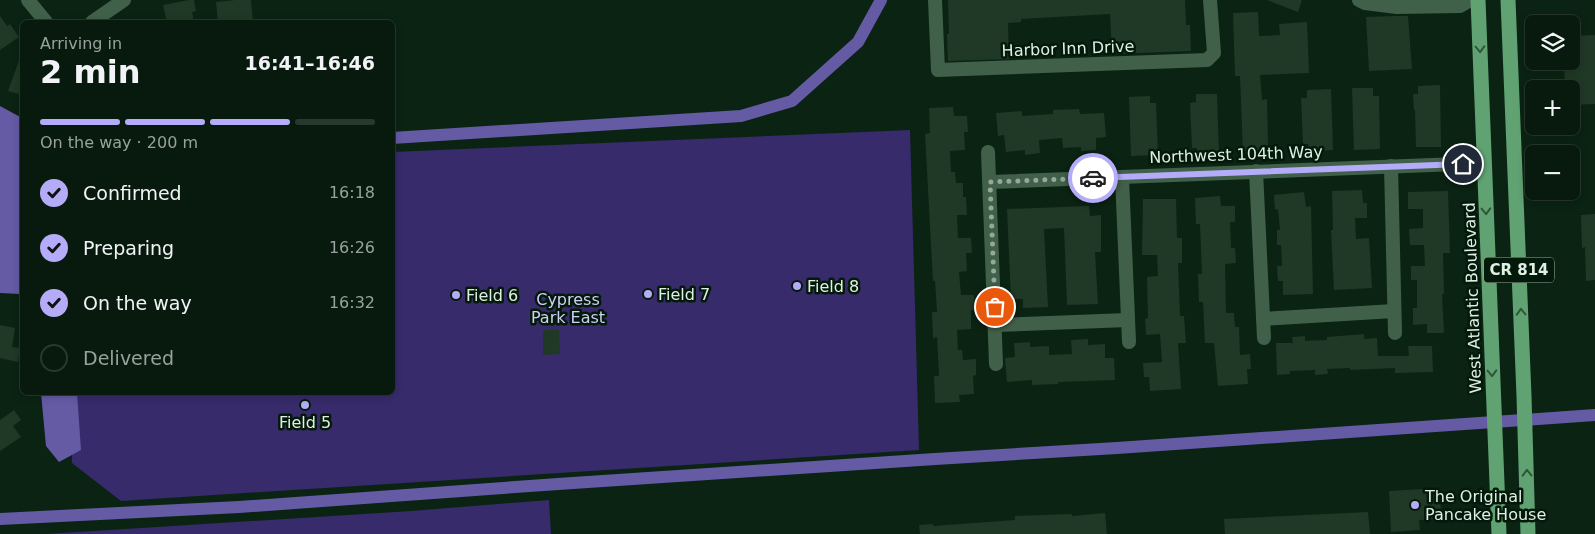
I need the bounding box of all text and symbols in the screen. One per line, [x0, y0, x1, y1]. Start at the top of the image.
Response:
map controls [1525, 15, 1580, 200]
button: layers [1525, 15, 1580, 70]
text: Arriving in [40, 34, 122, 53]
street label: Harbor Inn Drive [1001, 37, 1135, 60]
one-way arrow [1474, 45, 1485, 53]
text: 16:41–16:46 [245, 52, 375, 74]
text: 2 min [40, 53, 141, 91]
button: + [1525, 80, 1580, 135]
text: On the way · 200 m [40, 133, 198, 152]
street label: Northwest 104th Way [1149, 142, 1323, 167]
pin [1442, 143, 1484, 185]
button: − [1525, 145, 1580, 200]
icon: home [1449, 150, 1477, 178]
courier [1068, 153, 1118, 203]
icon: car [1079, 164, 1107, 192]
icon: check [40, 179, 68, 207]
text: Confirmed [83, 182, 182, 204]
text: 16:18 [329, 183, 375, 202]
street label: West Atlantic Boulevard [1460, 202, 1485, 394]
one-way arrow [1480, 207, 1491, 215]
icon: check [40, 234, 68, 262]
text: Preparing [83, 237, 174, 259]
text: 16:26 [329, 238, 375, 257]
road number: CR 814 [1484, 258, 1554, 282]
place label: Field 8 [807, 277, 859, 296]
marker: Field 8 [791, 280, 803, 292]
place label: Field 7 [658, 285, 710, 304]
place label: Field 6 [466, 286, 518, 305]
pin [974, 286, 1016, 328]
marker: Field 7 [642, 288, 654, 300]
icon: check [40, 289, 68, 317]
marker: Field 6 [450, 289, 462, 301]
park label: Cypress Park East [531, 290, 605, 327]
text: On the way [83, 292, 192, 314]
text: 16:32 [329, 293, 375, 312]
icon: bag [981, 293, 1009, 321]
one-way arrow [1516, 308, 1526, 316]
text: Delivered [83, 347, 174, 369]
one-way arrow [1487, 370, 1497, 378]
marker: Field 5 [299, 399, 311, 411]
place label: Field 5 [279, 413, 331, 432]
one-way arrow [1521, 469, 1532, 477]
place label: The Original Pancake House [1424, 487, 1546, 524]
marker: The Original Pancake House [1409, 499, 1421, 511]

